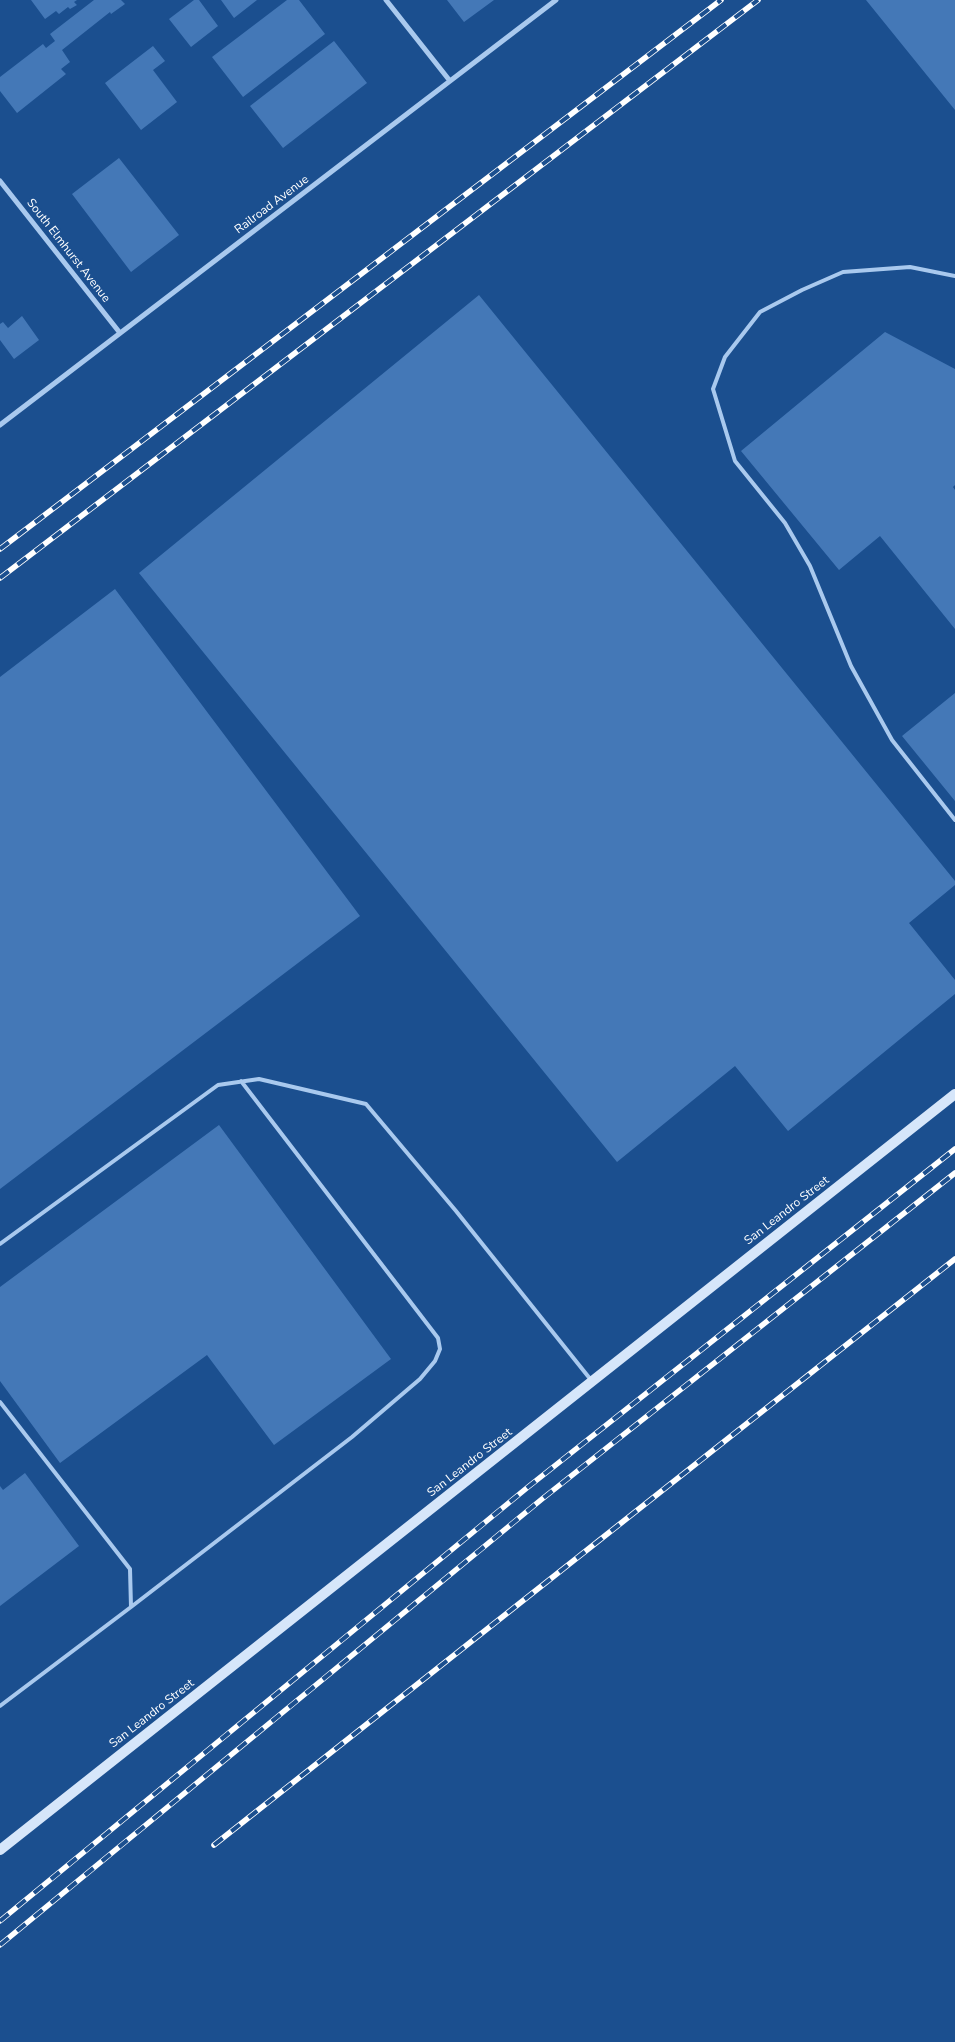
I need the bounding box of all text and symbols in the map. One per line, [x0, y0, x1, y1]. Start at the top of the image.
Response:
street label: Railroad Avenue [232, 173, 312, 237]
street label: South Elmhurst Avenue [23, 196, 113, 306]
street label: San Leandro Street [742, 1174, 832, 1248]
street label: San Leandro Street [425, 1426, 515, 1500]
street label: San Leandro Street [107, 1677, 197, 1751]

